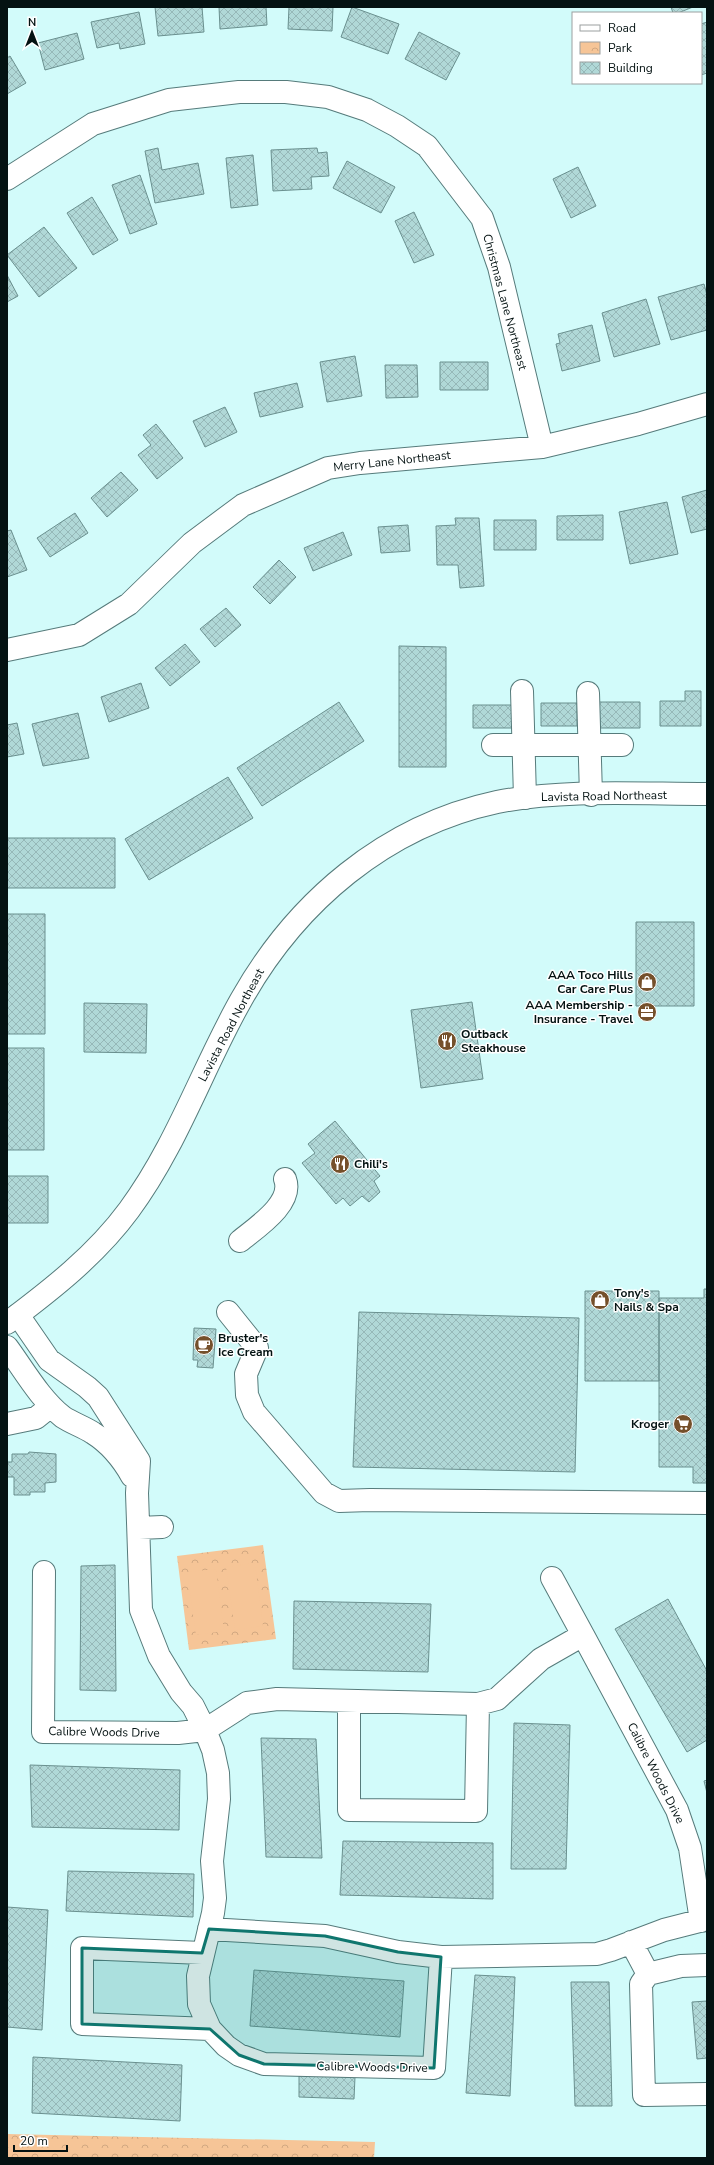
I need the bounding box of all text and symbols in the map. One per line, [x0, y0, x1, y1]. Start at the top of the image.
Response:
north arrow [12, 12, 52, 52]
legend [572, 12, 702, 84]
text: N [28, 15, 36, 30]
text: Road [608, 20, 636, 36]
text: Park [608, 40, 633, 56]
text: Building [608, 60, 653, 76]
street label: Christmas Lane Northeast [479, 232, 531, 373]
street label: Merry Lane Northeast [333, 447, 452, 475]
street label: Lavista Road Northeast [541, 787, 668, 805]
street label: Lavista Road Northeast [194, 965, 268, 1084]
place label: AAA Toco Hills Car Care Plus [548, 967, 633, 997]
shop icon: AAA Toco Hills Car Care Plus [636, 971, 658, 993]
place label: AAA Membership - Insurance - Travel [526, 997, 633, 1027]
office icon: AAA Membership - Insurance - Travel [636, 1001, 658, 1023]
place label: Outback Steakhouse [461, 1026, 526, 1056]
restaurant icon: Outback Steakhouse [436, 1030, 458, 1052]
restaurant icon: Chili's [329, 1153, 351, 1175]
place label: Chili's [354, 1156, 388, 1172]
place label: Tony's Nails & Spa [614, 1285, 679, 1315]
shop icon: Tony's Nails & Spa [589, 1289, 611, 1311]
place label: Bruster's Ice Cream [218, 1330, 273, 1360]
cafe icon: Bruster's Ice Cream [193, 1334, 215, 1356]
supermarket icon: Kroger [672, 1413, 694, 1435]
place label: Kroger [631, 1416, 669, 1432]
street label: Calibre Woods Drive [624, 1720, 688, 1826]
street label: Calibre Woods Drive [48, 1723, 160, 1741]
street label: Calibre Woods Drive [316, 2058, 428, 2076]
scale bar [14, 2127, 67, 2153]
text: 20 m [20, 2133, 48, 2149]

